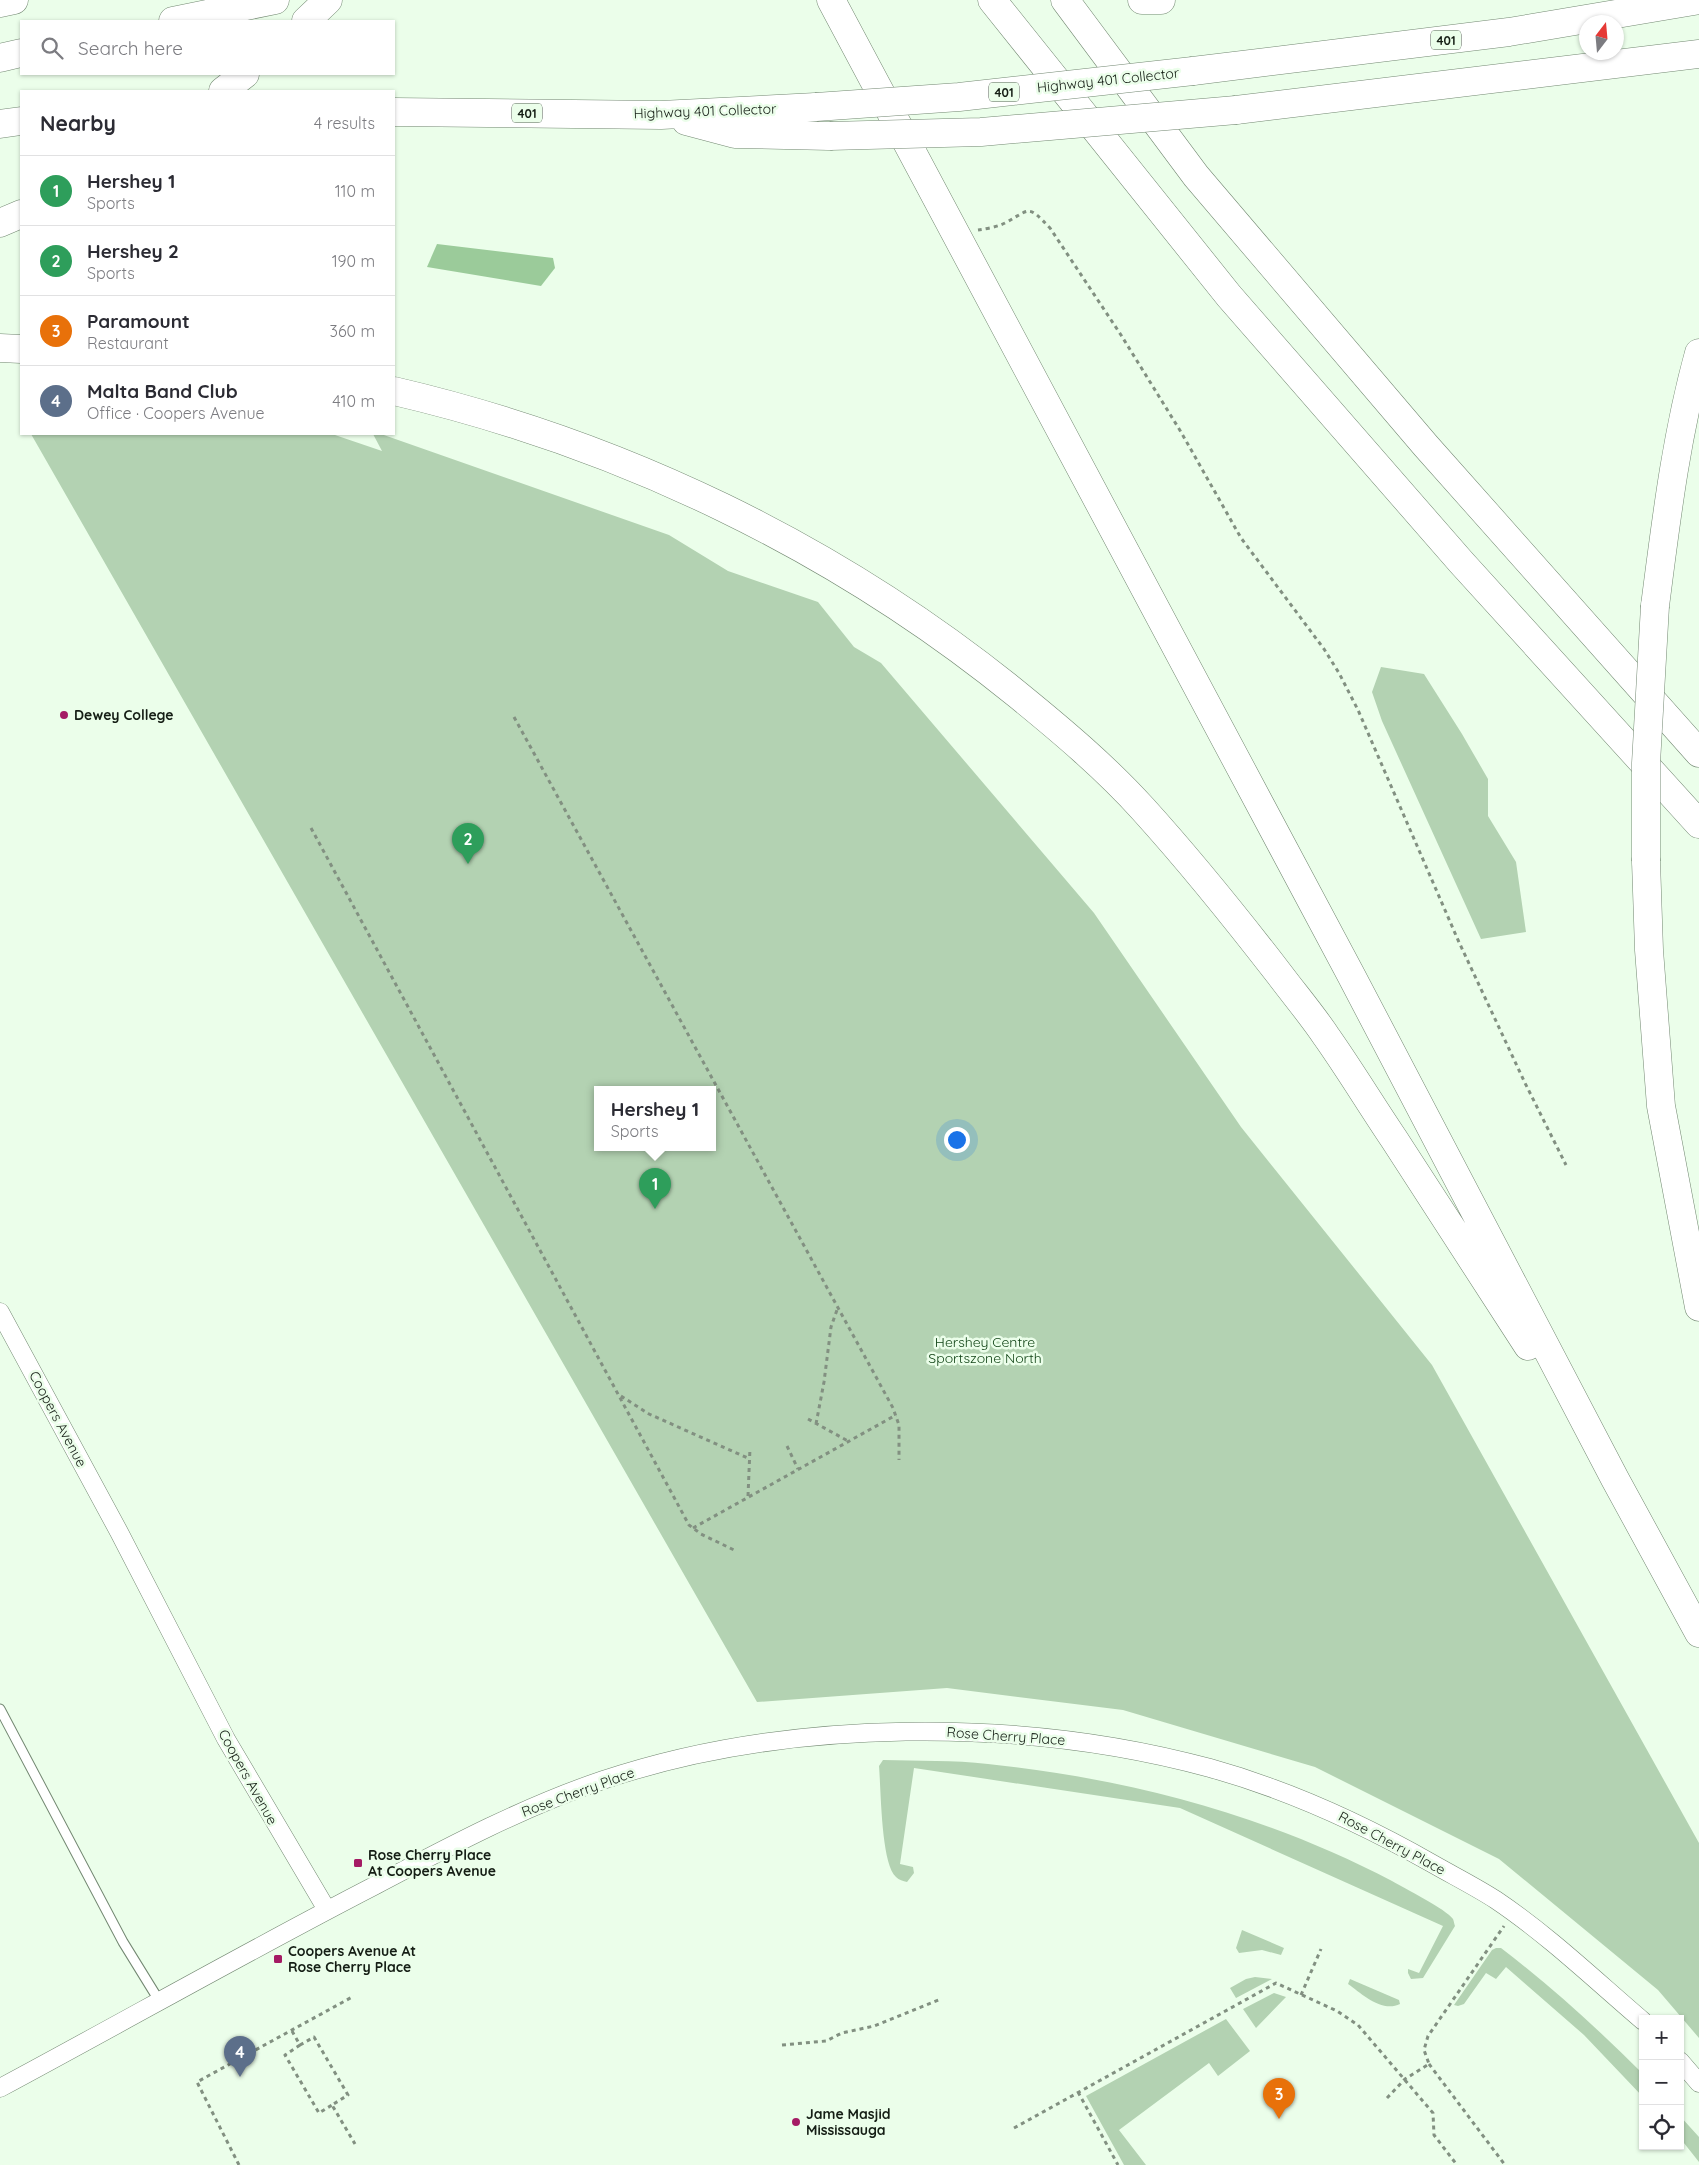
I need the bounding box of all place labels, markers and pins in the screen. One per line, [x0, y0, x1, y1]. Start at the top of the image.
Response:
place label: Dewey College [74, 706, 174, 724]
marker: Dewey College [58, 709, 70, 721]
pin: 2 [452, 823, 484, 864]
pin: 1 [639, 1168, 671, 1209]
place label: Rose Cherry Place At Coopers Avenue [368, 1846, 496, 1880]
marker: Rose Cherry Place At Coopers Avenue [352, 1857, 364, 1869]
place label: Coopers Avenue At Rose Cherry Place [288, 1942, 416, 1976]
marker: Coopers Avenue At Rose Cherry Place [272, 1953, 284, 1965]
pin: 4 [224, 2036, 256, 2077]
pin: 3 [1263, 2078, 1295, 2119]
place label: Jame Masjid Mississauga [806, 2105, 891, 2139]
marker: Jame Masjid Mississauga [790, 2116, 802, 2128]

